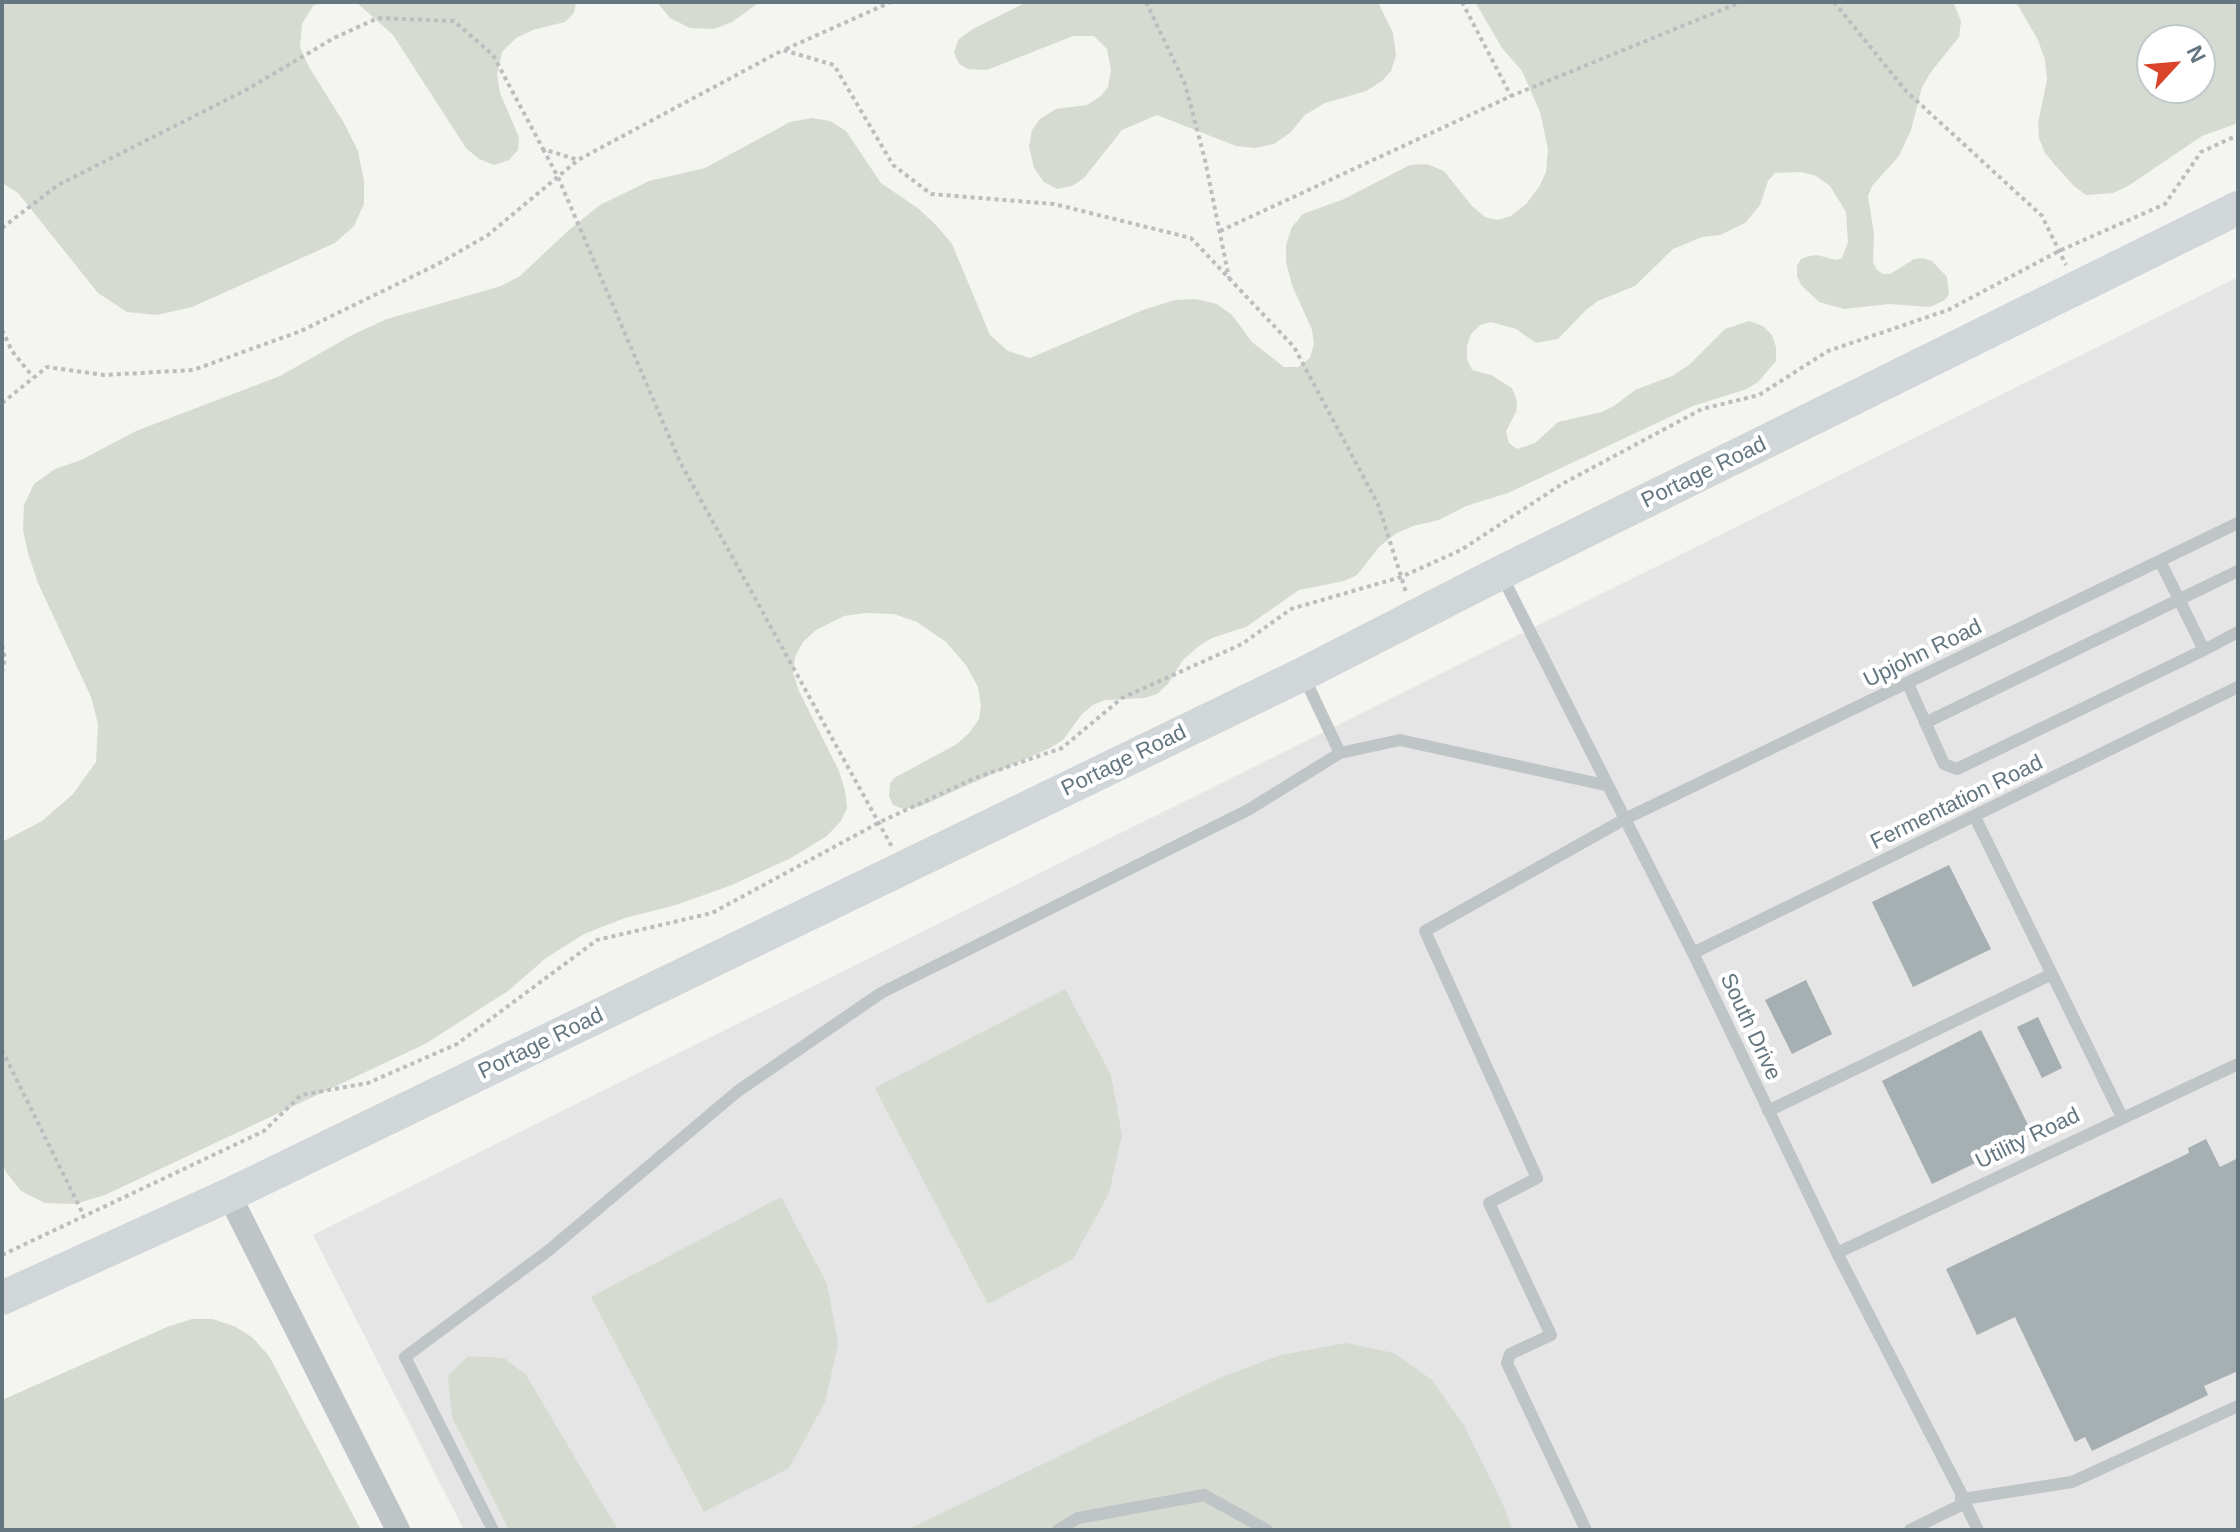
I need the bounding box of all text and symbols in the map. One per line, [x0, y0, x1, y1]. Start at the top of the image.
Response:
north arrow [2136, 24, 2216, 104]
text: N [2182, 42, 2211, 67]
street label: Portage Road [1637, 431, 1771, 515]
street label: Upjohn Road [1860, 614, 1986, 694]
street label: Portage Road [1057, 719, 1191, 803]
street label: Fermentation Road [1867, 750, 2047, 856]
street label: South Drive [1714, 969, 1786, 1085]
street label: Portage Road [474, 1002, 608, 1086]
street label: Utility Road [1972, 1102, 2084, 1176]

